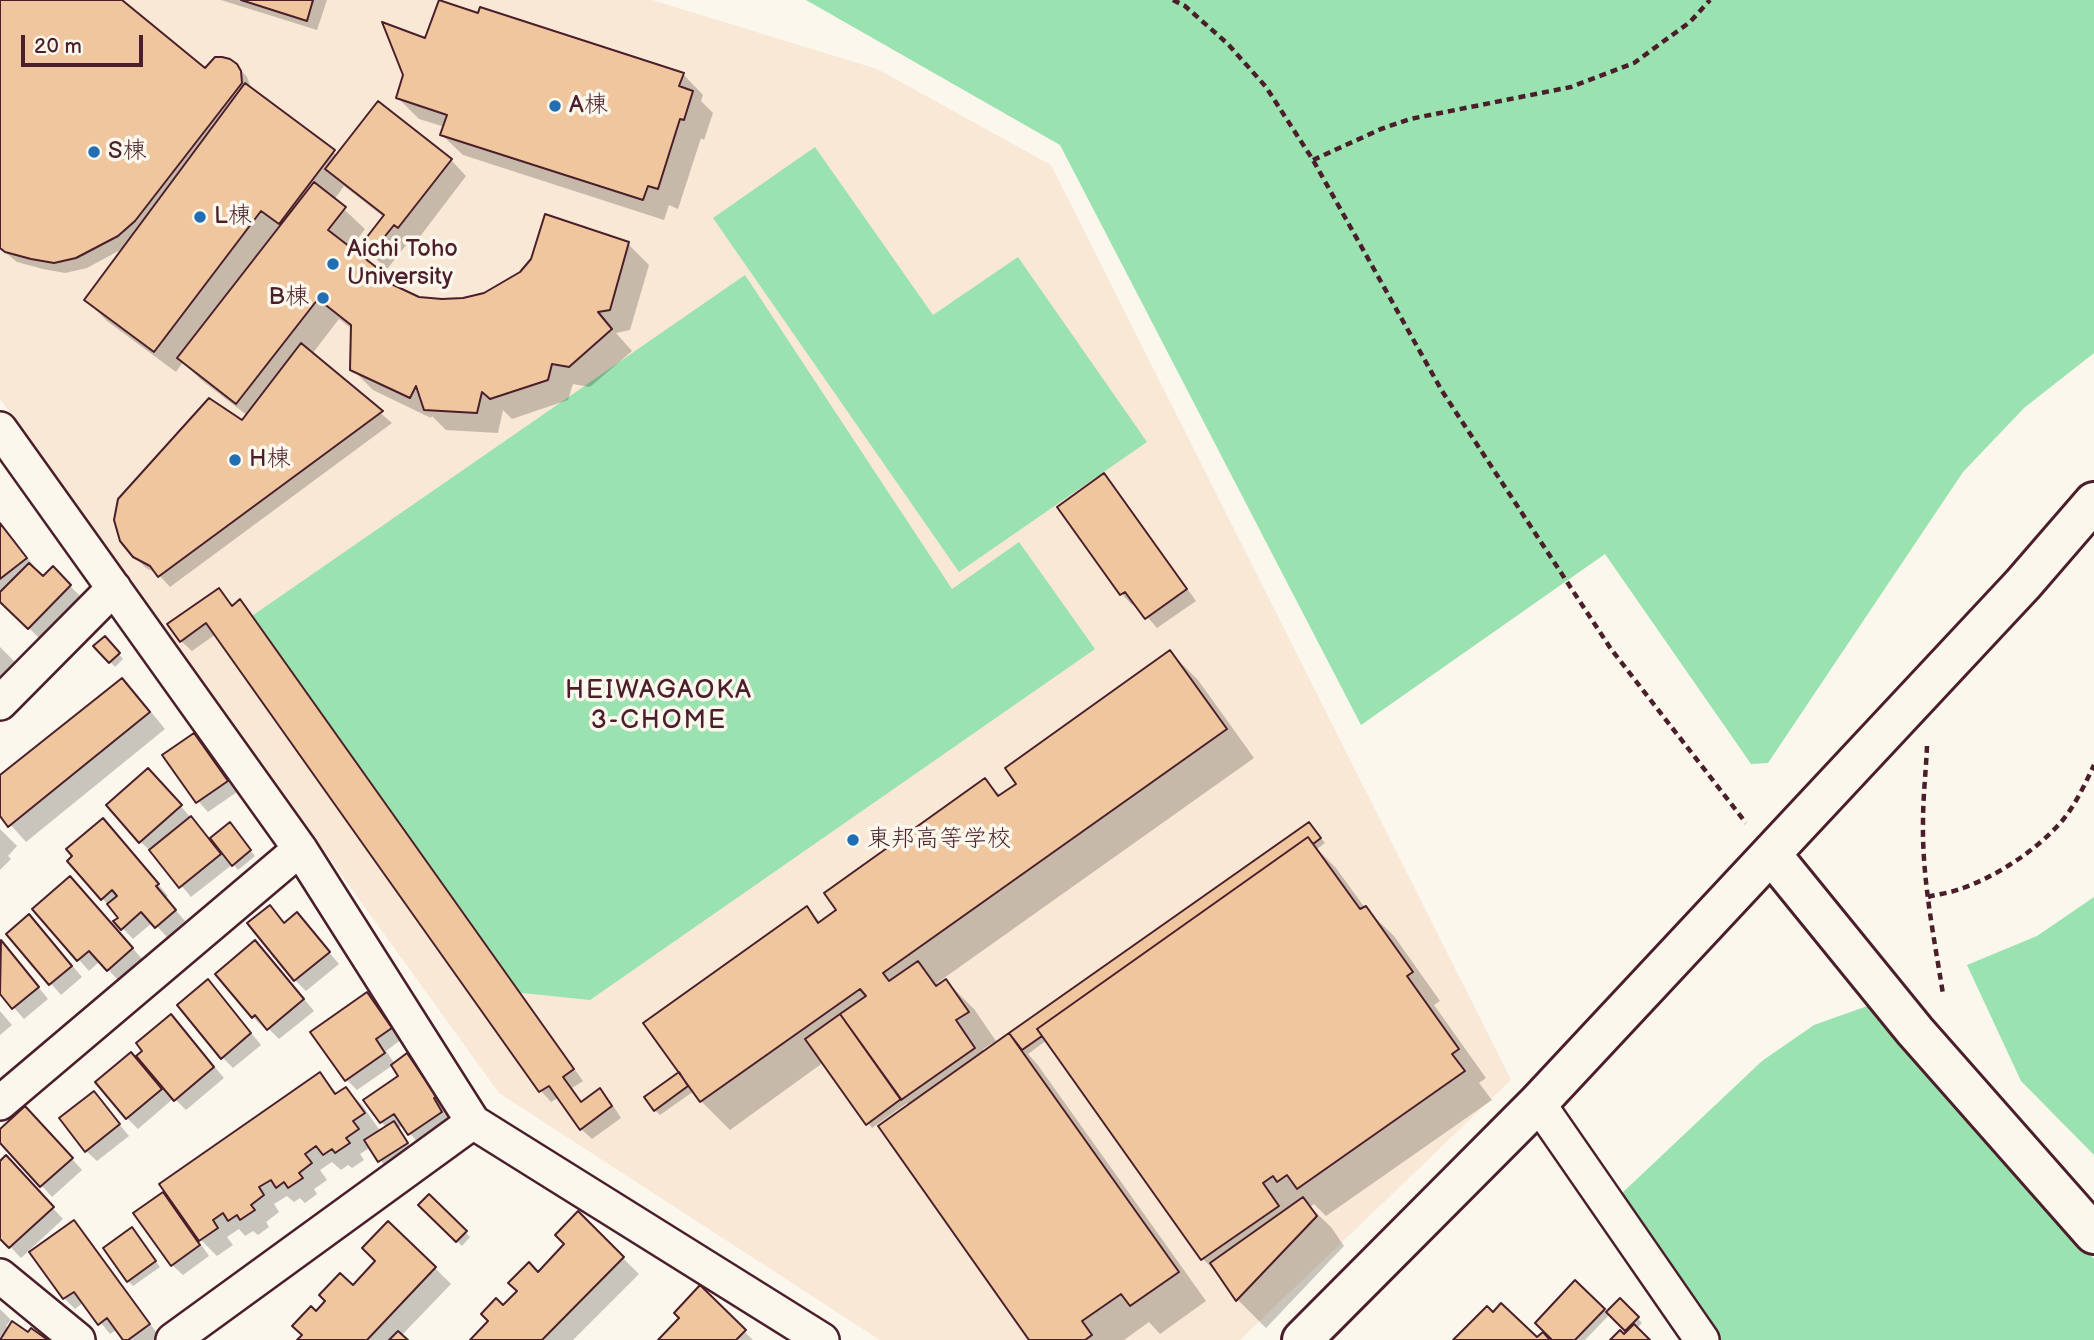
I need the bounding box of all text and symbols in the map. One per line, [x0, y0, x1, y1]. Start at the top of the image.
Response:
scale bar [24, 21, 147, 65]
text: 20 m [34, 34, 82, 59]
place label: A棟 [569, 92, 608, 120]
marker: A棟 [547, 98, 563, 114]
place label: S棟 [108, 138, 147, 166]
marker: S棟 [86, 144, 102, 160]
place label: L棟 [214, 203, 252, 231]
marker: L棟 [192, 209, 208, 225]
place label: Aichi Toho University [347, 236, 458, 292]
marker: Aichi Toho University [325, 256, 341, 272]
place label: B棟 [269, 284, 309, 312]
marker: B棟 [315, 290, 331, 306]
place label: H棟 [249, 446, 291, 474]
marker: H棟 [227, 452, 243, 468]
district label: HEIWAGAOKA 3-CHOME [566, 675, 752, 736]
place label: 東邦高等学校 [867, 826, 1011, 854]
marker: 東邦高等学校 [845, 832, 861, 848]

